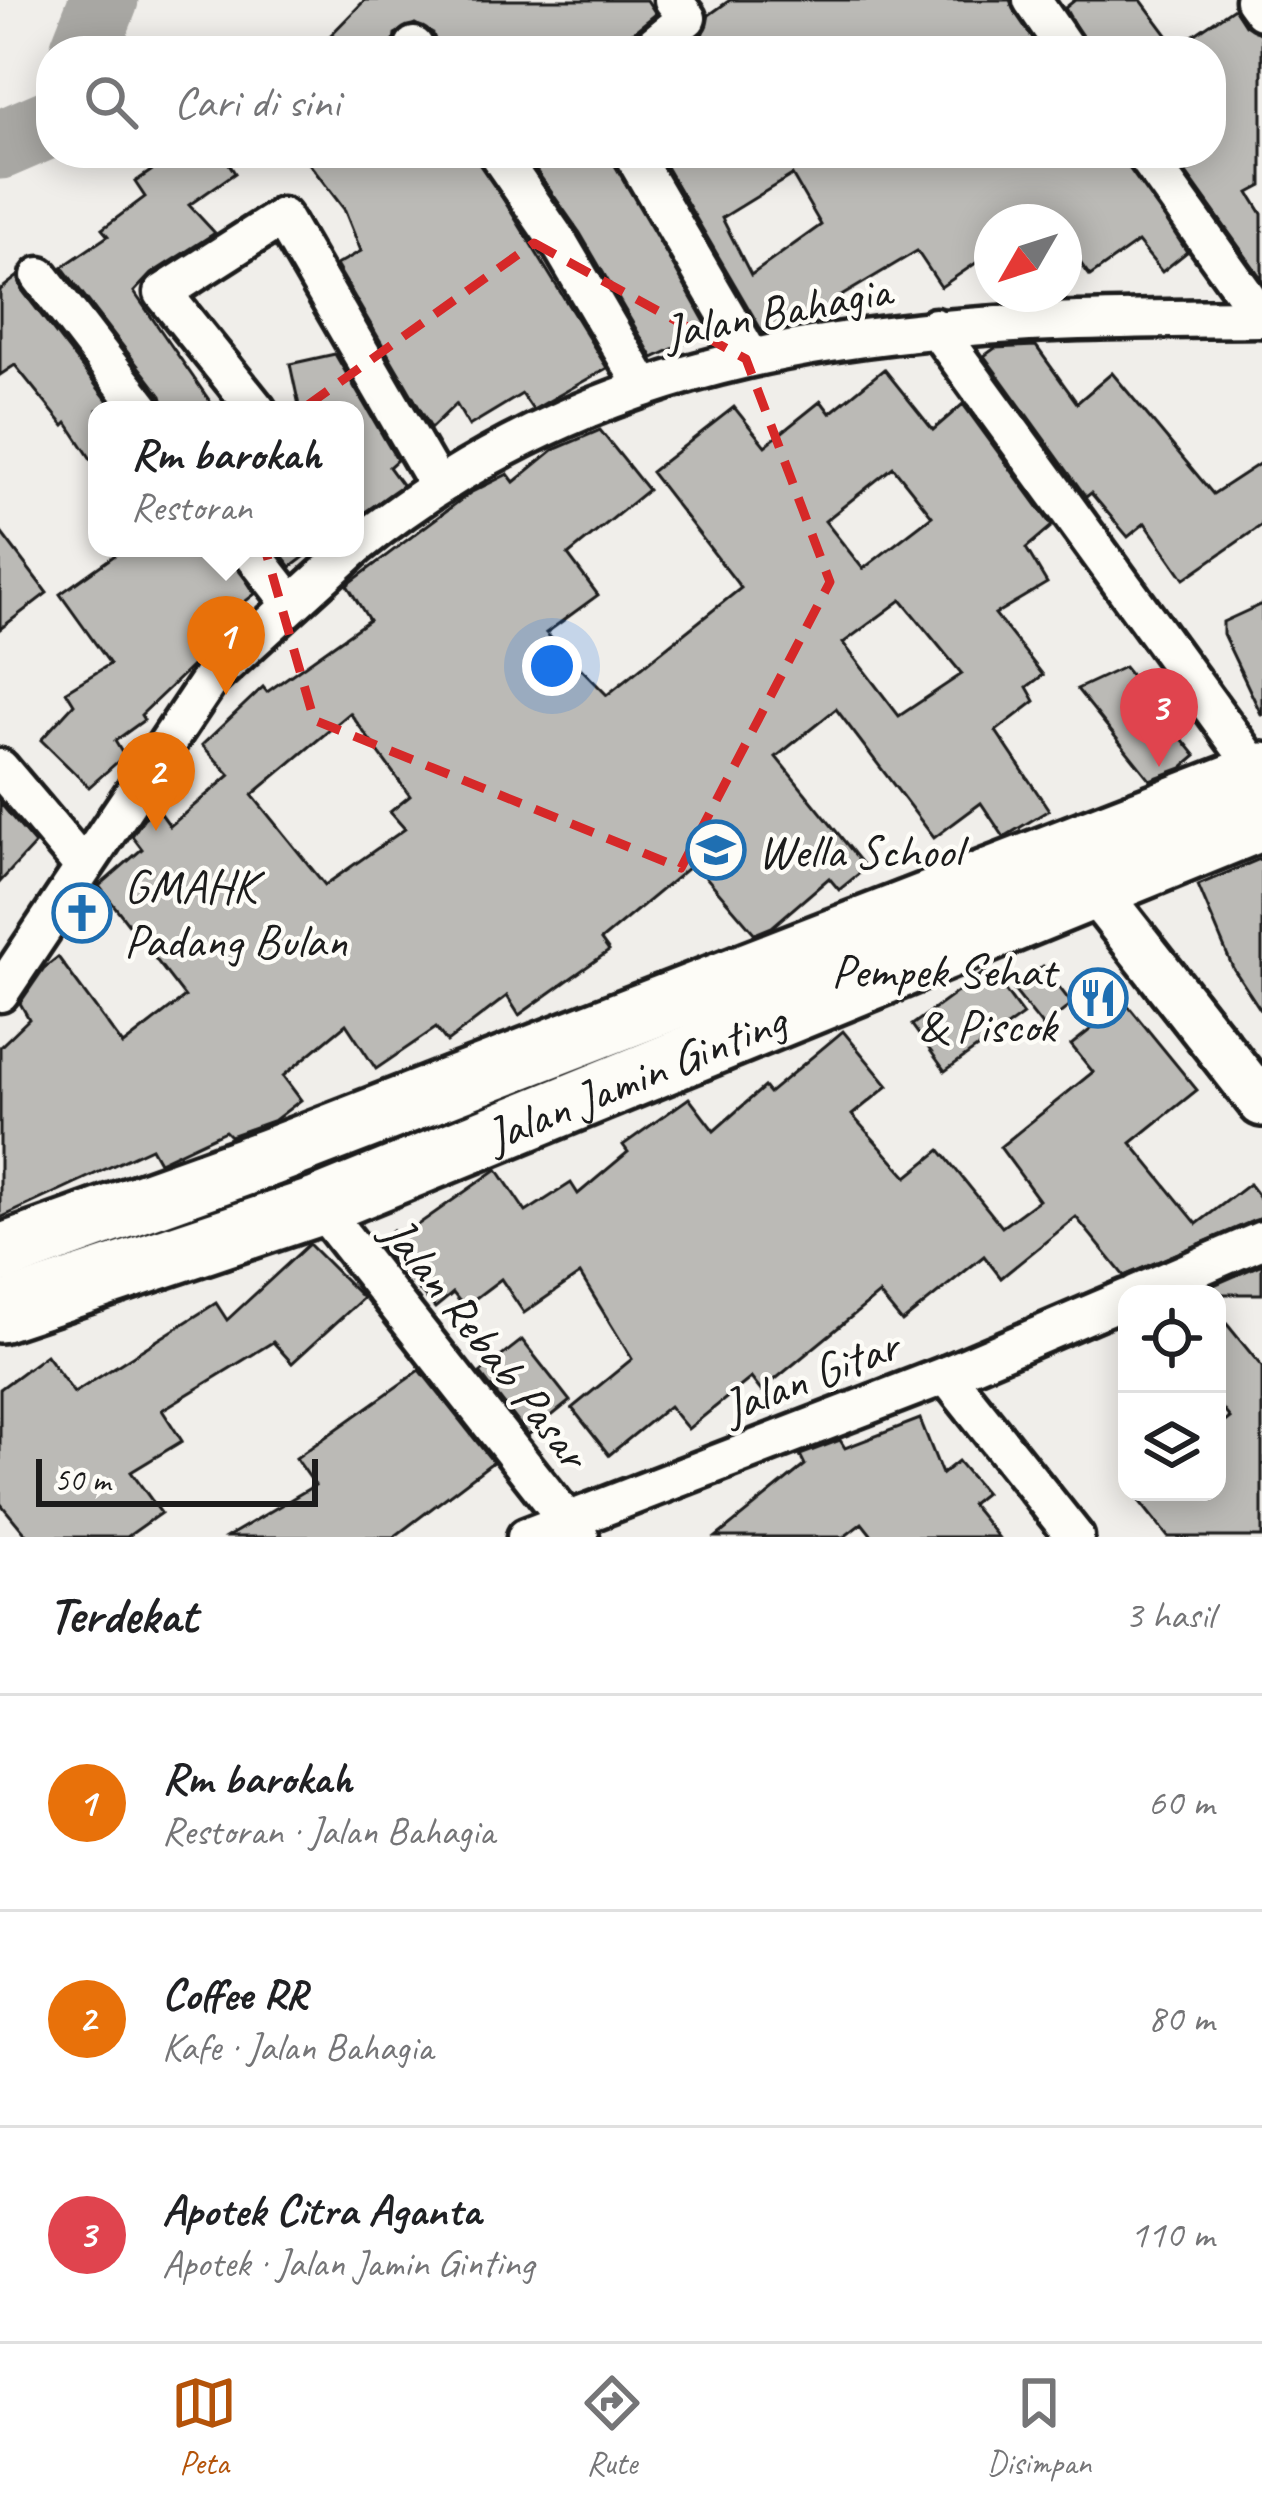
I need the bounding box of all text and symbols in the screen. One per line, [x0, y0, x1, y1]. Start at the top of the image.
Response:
search box [36, 36, 1226, 168]
icon: search [78, 69, 144, 135]
text: Cari di sini [174, 74, 340, 131]
north arrow [974, 204, 1082, 312]
street label: Jalan Bahagia [657, 259, 899, 363]
popup [88, 401, 364, 557]
text: Rm barokah [131, 426, 321, 483]
text: Restoran [131, 483, 252, 532]
pin: 1 [187, 596, 265, 695]
your location [522, 636, 582, 696]
pin: 3 [1120, 668, 1198, 767]
pin: 2 [117, 732, 195, 831]
school or university icon: Wella School [685, 819, 747, 881]
place label: Wella School [758, 821, 970, 881]
place label: GMAHK Padang Bulan [124, 856, 348, 971]
church icon: GMAHK Padang Bulan [51, 882, 113, 944]
place label: Pempek Sehat & Piscok [831, 941, 1060, 1056]
restaurant icon: Pempek Sehat & Piscok [1067, 967, 1129, 1029]
street label: Jalan Jamin Ginting [475, 989, 797, 1166]
street label: Jalan Rebab Pasar [368, 1203, 605, 1483]
map controls [1118, 1285, 1226, 1501]
button: locate [1118, 1285, 1226, 1393]
street label: Jalan Gitar [712, 1313, 911, 1437]
button: layers [1118, 1393, 1226, 1501]
scale bar [36, 1453, 318, 1506]
text: 50 m [54, 1459, 110, 1501]
text: Terdekat [48, 1583, 197, 1647]
text: 3 hasil [1125, 1591, 1214, 1640]
text: Rm barokah [162, 1750, 352, 1807]
text: 1 [78, 1778, 96, 1827]
text: 60 m [1148, 1778, 1214, 1827]
text: Restoran · Jalan Bahagia [162, 1807, 495, 1856]
text: Coffee RR [162, 1966, 308, 2023]
text: 2 [78, 1994, 96, 2043]
text: 80 m [1148, 1994, 1214, 2043]
text: Kafe · Jalan Bahagia [162, 2023, 433, 2072]
text: Apotek Citra Aganta [162, 2182, 481, 2239]
text: 3 [78, 2210, 96, 2259]
text: 110 m [1130, 2210, 1214, 2259]
text: Apotek · Jalan Jamin Ginting [162, 2239, 534, 2288]
tab: Peta [171, 2370, 237, 2484]
tab: Rute [579, 2370, 645, 2484]
tab: Disimpan [987, 2370, 1091, 2484]

